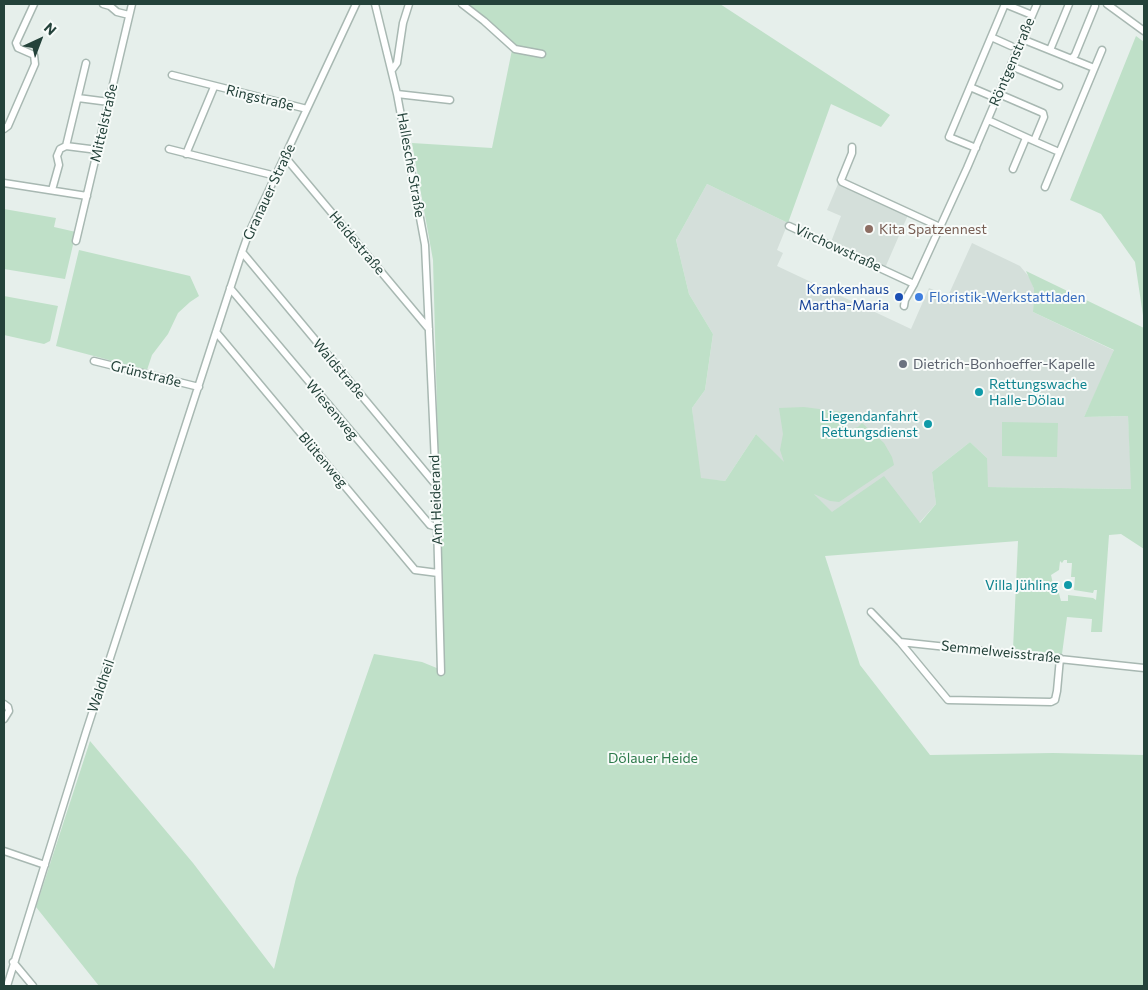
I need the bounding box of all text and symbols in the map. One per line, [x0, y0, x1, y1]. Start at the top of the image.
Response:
north arrow [15, 15, 65, 65]
street label: Röntgenstraße [986, 15, 1038, 109]
text: N [41, 19, 60, 38]
street label: Ringstraße [224, 81, 296, 115]
street label: Mittelstraße [87, 82, 121, 164]
street label: Hallesche Straße [394, 111, 428, 219]
street label: Granauer Straße [239, 141, 299, 243]
street label: Heidestraße [326, 208, 388, 278]
street label: Virchowstraße [792, 221, 884, 275]
place label: Kita Spatzennest [879, 221, 987, 237]
marker: Kita Spatzennest [863, 223, 875, 235]
place label: Krankenhaus Martha-Maria [799, 281, 889, 314]
place label: Floristik-Werkstattladen [929, 289, 1085, 305]
marker: Krankenhaus Martha-Maria [893, 291, 905, 303]
marker: Floristik-Werkstattladen [913, 291, 925, 303]
street label: Waldstraße [309, 336, 369, 402]
place label: Dietrich-Bonhoeffer-Kapelle [913, 356, 1095, 372]
street label: Grünstraße [109, 357, 183, 391]
marker: Dietrich-Bonhoeffer-Kapelle [897, 358, 909, 370]
place label: Rettungswache Halle-Dölau [989, 376, 1087, 408]
street label: Wiesenweg [302, 377, 362, 443]
marker: Rettungswache Halle-Dölau [973, 386, 985, 398]
place label: Liegendanfahrt Rettungsdienst [821, 408, 918, 441]
marker: Liegendanfahrt Rettungsdienst [922, 418, 934, 430]
street label: Blütenweg [295, 429, 351, 491]
street label: Am Heiderand [426, 455, 446, 545]
place label: Villa Jühling [985, 577, 1058, 593]
marker: Villa Jühling [1062, 579, 1074, 591]
street label: Semmelweisstraße [940, 637, 1062, 667]
street label: Waldheil [84, 657, 118, 715]
park label: Dölauer Heide [608, 750, 698, 766]

